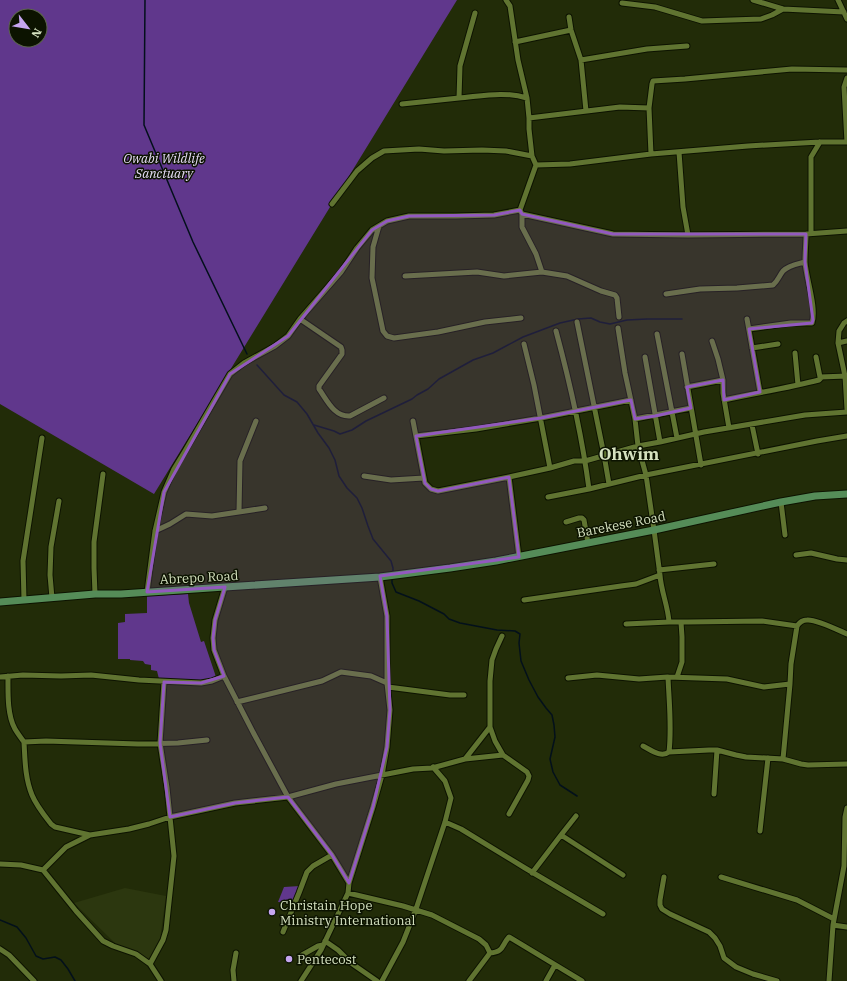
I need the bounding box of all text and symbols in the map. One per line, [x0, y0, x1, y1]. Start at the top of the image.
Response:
north arrow [8, 8, 48, 48]
text: N [28, 26, 45, 41]
park label: Owabi Wildlife Sanctuary [123, 150, 205, 182]
district label: Ohwim [599, 443, 660, 465]
street label: Barekese Road [575, 508, 667, 541]
street label: Abrepo Road [159, 567, 239, 588]
place label: Christain Hope Ministry International [280, 897, 416, 929]
marker: Christain Hope Ministry International [267, 907, 277, 917]
place label: Pentecost [297, 951, 357, 968]
marker: Pentecost [284, 954, 294, 964]

